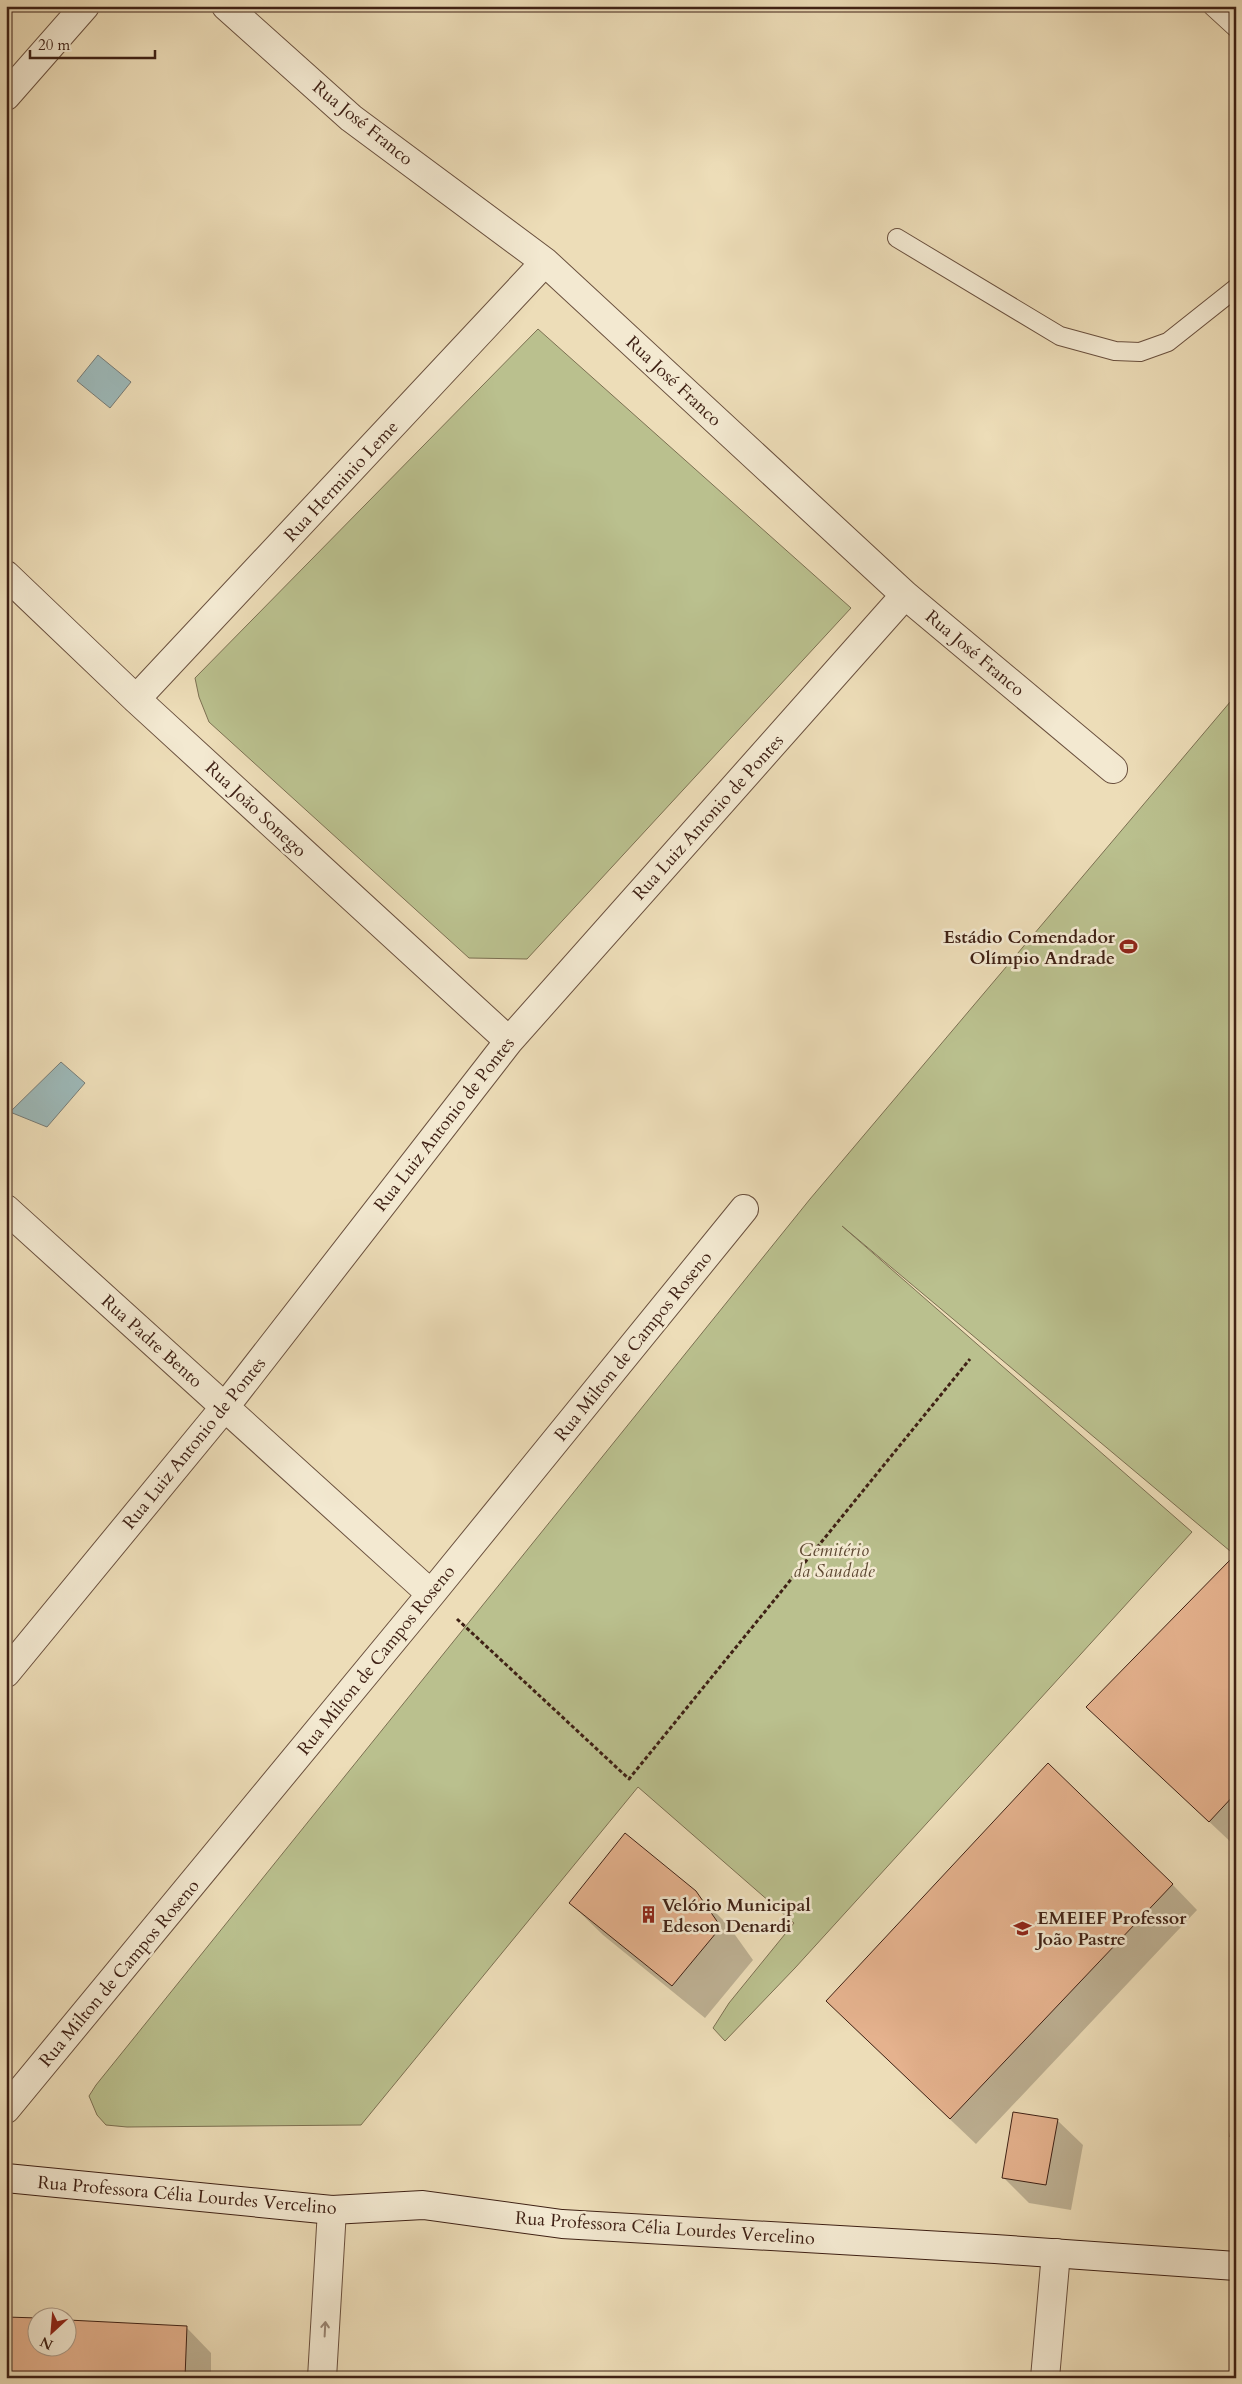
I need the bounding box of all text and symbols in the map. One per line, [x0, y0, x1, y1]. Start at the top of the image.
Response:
scale bar [30, 28, 155, 60]
text: 20 m [38, 35, 70, 55]
street label: Rua José Franco [307, 75, 418, 172]
street label: Rua José Franco [620, 330, 727, 432]
street label: Rua Herminio Leme [279, 415, 404, 547]
street label: Rua José Franco [920, 604, 1030, 703]
street label: Rua Luiz Antonio de Pontes [627, 729, 790, 906]
street label: Rua João Sonego [200, 756, 312, 863]
place label: Estádio Comendador Olímpio Andrade [943, 925, 1116, 971]
sports icon: Estádio Comendador Olímpio Andrade [1119, 937, 1139, 957]
street label: Rua Luiz Antonio de Pontes [368, 1032, 520, 1217]
street label: Rua Milton de Campos Roseno [549, 1246, 718, 1447]
street label: Rua Padre Bento [96, 1289, 208, 1394]
street label: Rua Luiz Antonio de Pontes [117, 1352, 272, 1535]
park label: Cemitério da Saudade [793, 1538, 876, 1584]
street label: Rua Milton de Campos Roseno [292, 1560, 461, 1761]
street label: Rua Milton de Campos Roseno [33, 1874, 206, 2072]
place label: Velório Municipal Edeson Denardi [662, 1893, 811, 1939]
building icon: Velório Municipal Edeson Denardi [638, 1905, 658, 1925]
place label: EMEIEF Professor João Pastre [1034, 1906, 1187, 1952]
school or university icon: EMEIEF Professor João Pastre [1013, 1918, 1033, 1938]
street label: Rua Professora Célia Lourdes Vercelino [36, 2170, 338, 2221]
street label: Rua Professora Célia Lourdes Vercelino [514, 2206, 816, 2251]
north arrow [28, 2306, 78, 2356]
one-way arrow [320, 2321, 329, 2337]
text: N [37, 2332, 56, 2354]

